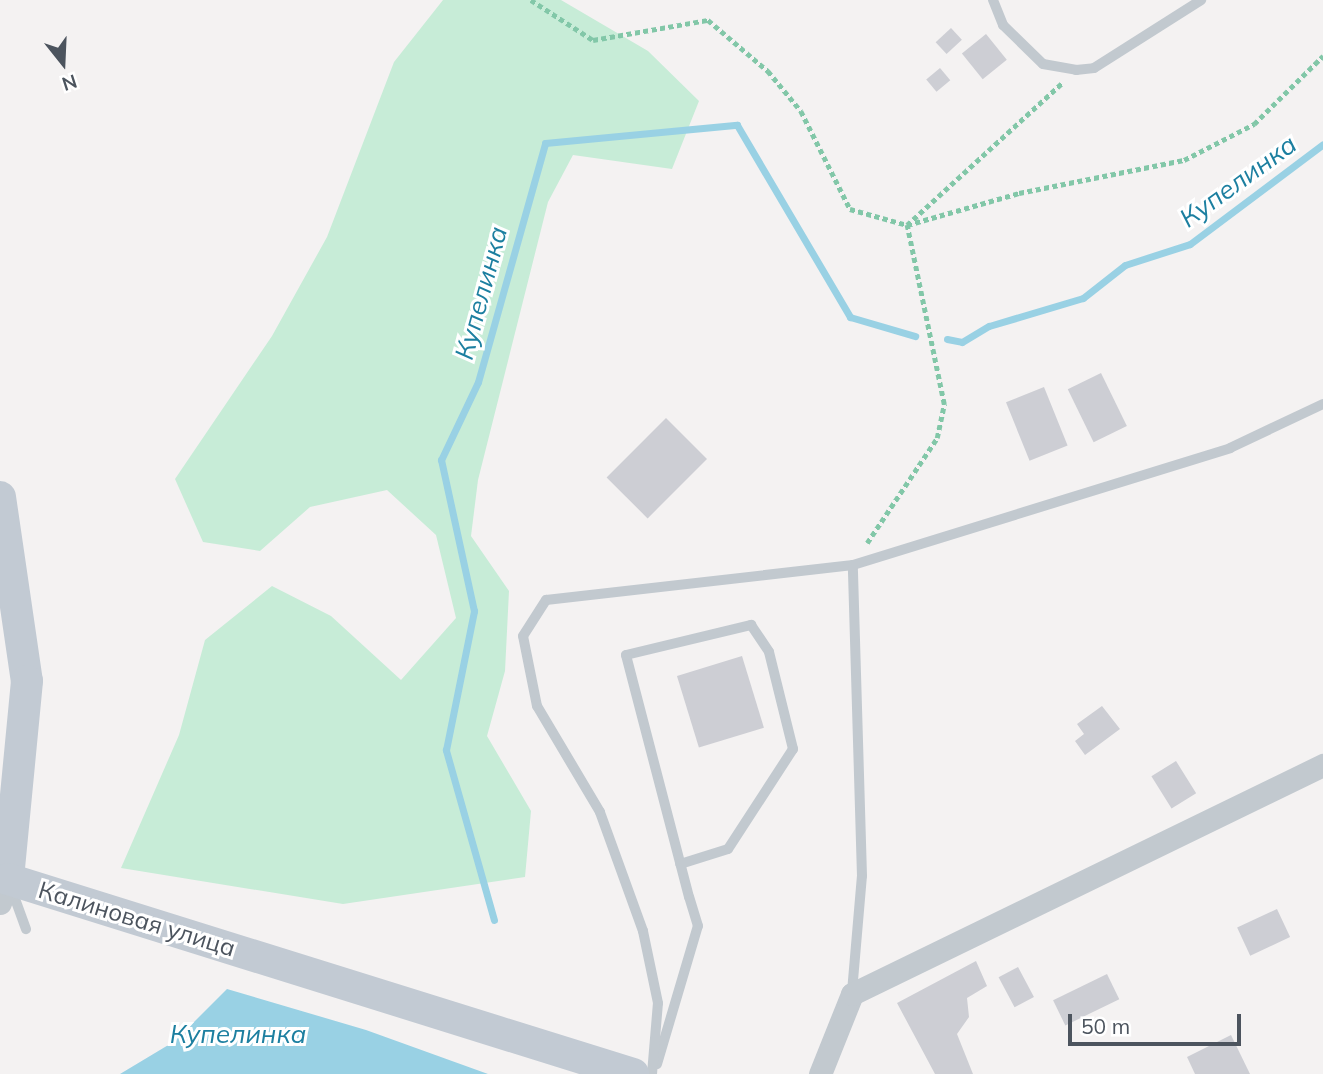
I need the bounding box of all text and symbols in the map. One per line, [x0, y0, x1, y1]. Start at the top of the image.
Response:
north arrow [28, 28, 98, 98]
text: N [59, 69, 80, 97]
water label: Купелинка [1174, 128, 1302, 234]
water label: Купелинка [448, 223, 514, 363]
street label: Калиновая улица [35, 875, 239, 963]
scale bar [1071, 1000, 1244, 1044]
text: 50 m [1081, 1013, 1130, 1039]
water label: Купелинка [170, 1018, 306, 1050]

